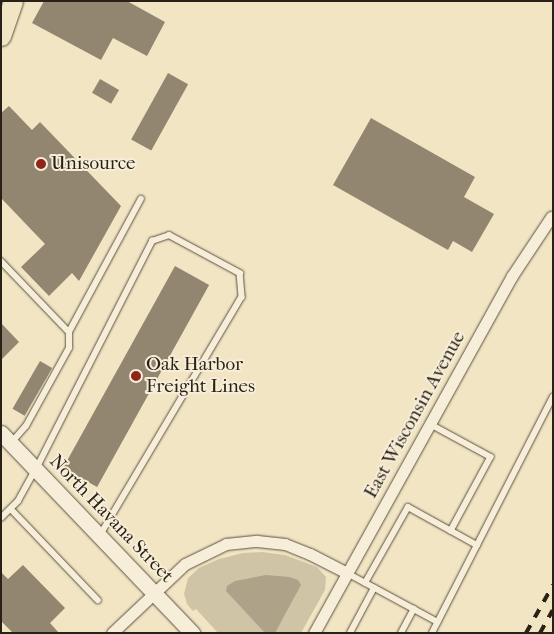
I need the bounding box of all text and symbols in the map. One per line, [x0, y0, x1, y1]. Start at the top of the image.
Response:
place label: Unisource [51, 153, 135, 175]
marker: Unisource [35, 158, 47, 170]
street label: East Wisconsin Avenue [360, 328, 470, 502]
place label: Oak Harbor Freight Lines [146, 354, 255, 398]
marker: Oak Harbor Freight Lines [130, 370, 142, 382]
street label: North Havana Street [44, 450, 178, 588]

